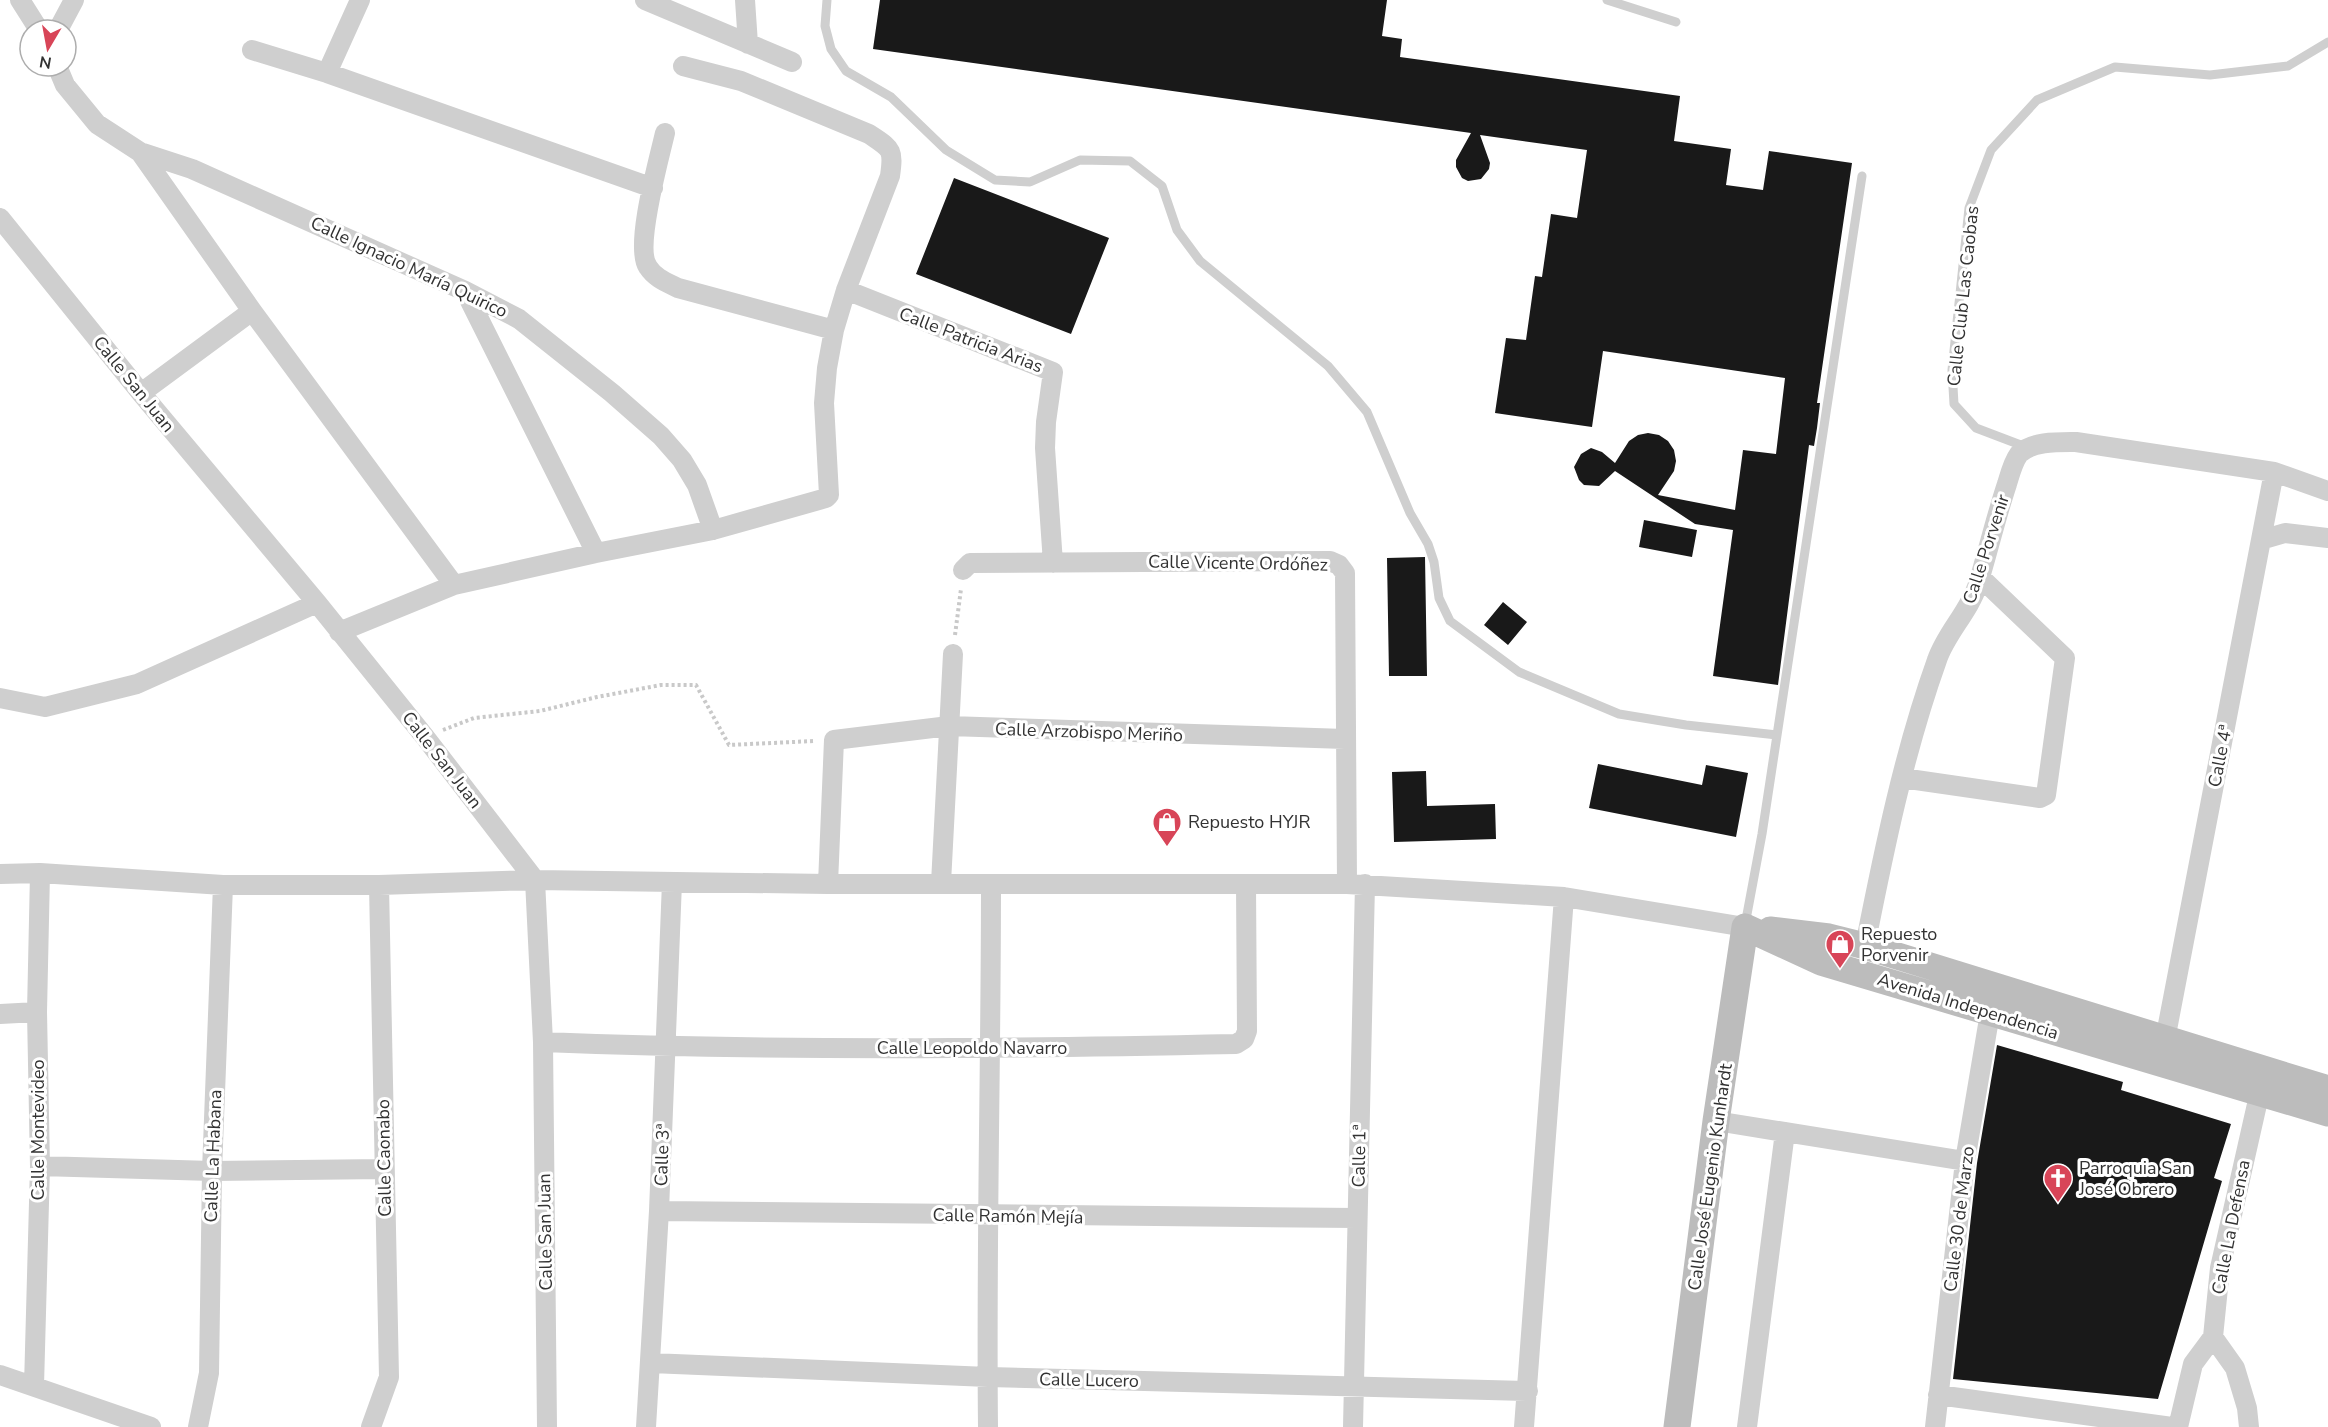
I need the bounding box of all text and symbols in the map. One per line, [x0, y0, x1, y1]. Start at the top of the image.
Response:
north arrow [18, 18, 78, 78]
text: N [38, 50, 53, 74]
street label: Calle Club Las Caobas [1942, 205, 1984, 387]
street label: Calle Ignacio María Quirico [307, 211, 511, 323]
street label: Calle Patricia Arias [896, 302, 1046, 378]
street label: Calle San Juan [88, 331, 180, 437]
street label: Calle Porvenir [1957, 491, 2015, 607]
street label: Calle Vicente Ordóñez [1148, 549, 1328, 577]
street label: Calle San Juan [396, 706, 488, 814]
street label: Calle Arzobispo Meriño [995, 717, 1183, 747]
street label: Calle 4ª [2202, 723, 2238, 789]
shop icon: Repuesto HYJR [1151, 806, 1183, 848]
place label: Repuesto HYJR [1188, 810, 1310, 834]
place label: Repuesto Porvenir [1861, 922, 1937, 967]
shop icon: Repuesto Porvenir [1824, 928, 1856, 970]
street label: Avenida Independencia [1875, 967, 2061, 1045]
street label: Calle Leopoldo Navarro [877, 1036, 1067, 1060]
street label: Calle Montevideo [26, 1060, 50, 1200]
street label: Calle José Eugenio Kunhardt [1682, 1061, 1738, 1292]
street label: Calle La Habana [199, 1089, 227, 1223]
street label: Calle Caonabo [371, 1099, 397, 1217]
street label: Calle 3ª [649, 1123, 675, 1187]
street label: Calle 1ª [1346, 1124, 1372, 1188]
street label: Calle 30 de Marzo [1938, 1145, 1980, 1293]
place label: Parroquia San José Obrero [2078, 1156, 2192, 1201]
street label: Calle La Defensa [2206, 1158, 2256, 1296]
church icon: Parroquia San José Obrero [2042, 1162, 2074, 1204]
street label: Calle San Juan [532, 1173, 558, 1291]
street label: Calle Ramón Mejía [932, 1203, 1084, 1229]
street label: Calle Lucero [1039, 1367, 1139, 1393]

